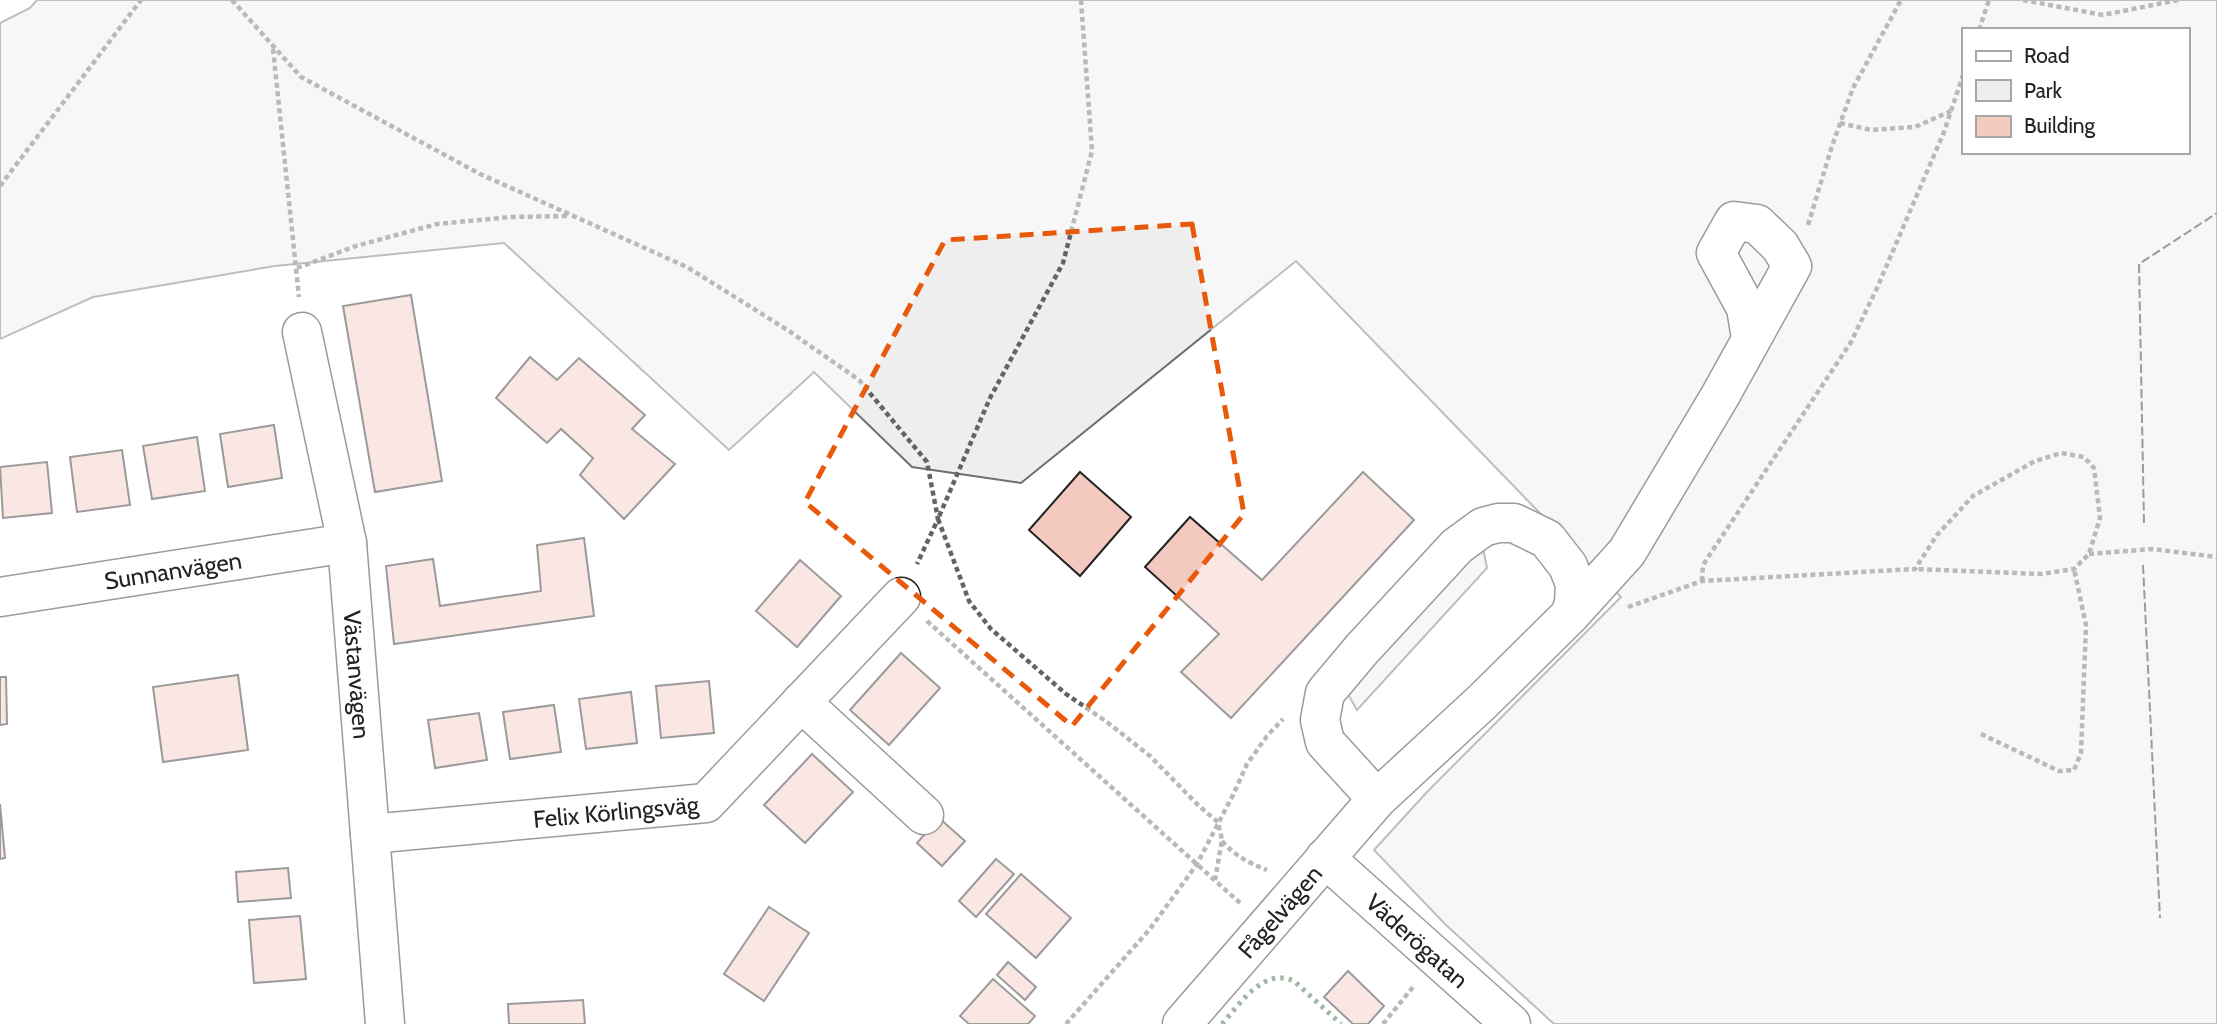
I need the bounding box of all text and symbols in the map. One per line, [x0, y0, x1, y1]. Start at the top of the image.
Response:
legend [1962, 28, 2189, 154]
text: Road [2024, 43, 2070, 68]
text: Park [2024, 78, 2062, 103]
text: Building [2024, 113, 2096, 138]
street label: Sunnanvägen [102, 545, 244, 595]
street label: Västanvägen [338, 610, 377, 740]
street label: Felix Körlingsväg [532, 789, 701, 833]
street label: Fågelvägen [1232, 859, 1328, 964]
street label: Väderögatan [1360, 887, 1475, 994]

